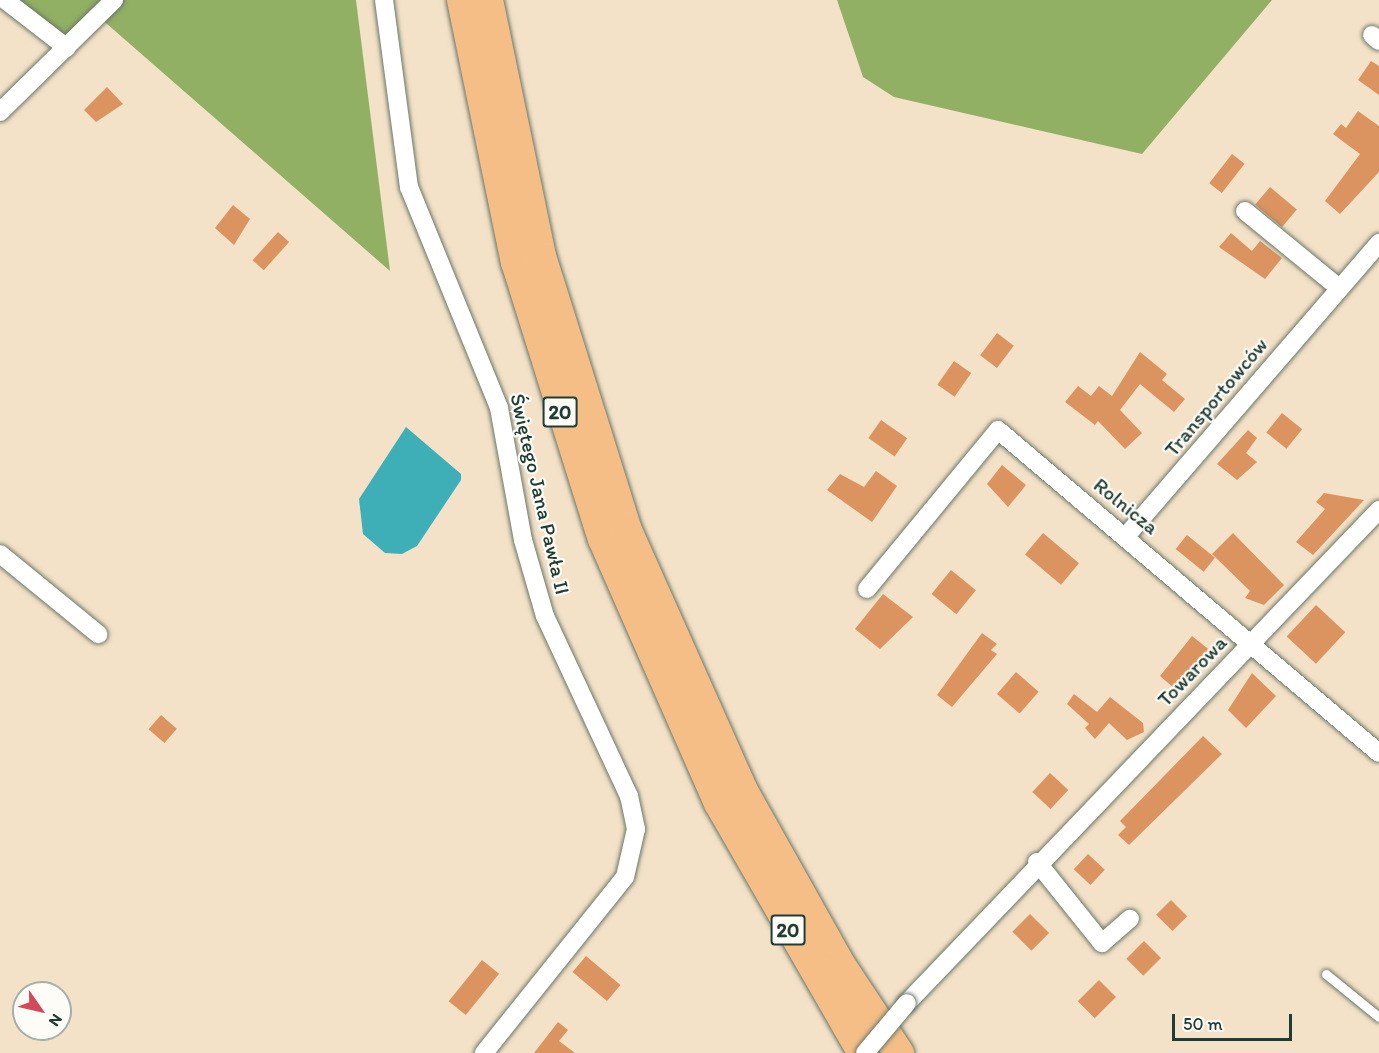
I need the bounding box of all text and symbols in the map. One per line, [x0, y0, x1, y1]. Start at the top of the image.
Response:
street label: Transportowców [1159, 332, 1273, 462]
street label: Świętego Jana Pawła II [505, 392, 575, 596]
road number: 20 [542, 395, 578, 429]
street label: Rolnicza [1088, 472, 1164, 540]
street label: Towarowa [1152, 630, 1232, 712]
road number: 20 [770, 913, 806, 947]
north arrow [12, 981, 72, 1041]
scale bar [1175, 1002, 1295, 1040]
text: N [45, 1010, 67, 1030]
text: 50 m [1183, 1013, 1223, 1035]

